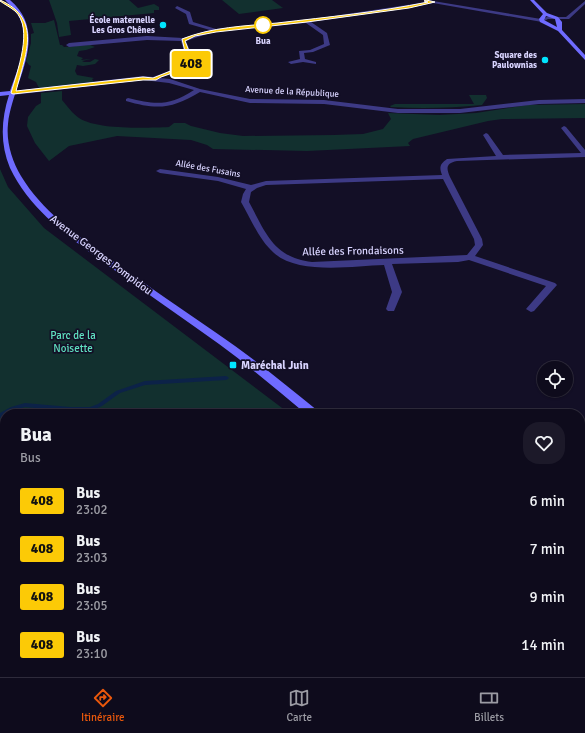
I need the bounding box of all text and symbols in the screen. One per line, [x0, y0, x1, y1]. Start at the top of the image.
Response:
place label: École maternelle Les Gros Chênes [89, 13, 156, 36]
marker: Bua [254, 16, 272, 34]
marker: École maternelle Les Gros Chênes [158, 20, 168, 30]
place label: Bua [255, 36, 271, 47]
place label: Square des Paulownias [492, 50, 537, 71]
line badge: 408 [168, 51, 214, 77]
text: 408 [180, 55, 202, 72]
marker: Square des Paulownias [540, 55, 550, 65]
street label: Avenue de la République [245, 84, 340, 100]
street label: Allée des Fusains [175, 158, 241, 180]
street label: Avenue Georges Pompidou [47, 212, 155, 298]
street label: Allée des Frondaisons [302, 244, 404, 258]
park label: Parc de la Noisette [50, 329, 96, 355]
place label: Maréchal Juin [241, 359, 309, 372]
marker: Maréchal Juin [228, 360, 238, 370]
map controls [537, 361, 573, 397]
button: locate [537, 361, 573, 397]
button: heart [523, 422, 565, 464]
text: Bua [20, 423, 52, 447]
text: Bus [20, 450, 41, 466]
text: Bus [76, 484, 100, 502]
text: 408 [31, 492, 53, 509]
text: 6 min [529, 492, 565, 510]
text: 23:02 [76, 502, 108, 518]
text: Bus [76, 532, 100, 550]
text: 408 [31, 540, 53, 557]
text: 7 min [529, 540, 565, 558]
text: 23:03 [76, 550, 108, 566]
text: Bus [76, 580, 100, 598]
text: 408 [31, 588, 53, 605]
text: 9 min [529, 588, 565, 606]
text: 23:05 [76, 598, 108, 614]
text: Bus [76, 628, 100, 646]
text: 408 [31, 636, 53, 653]
text: 14 min [521, 636, 565, 654]
text: 23:10 [76, 646, 108, 662]
tab: Itinéraire [81, 687, 125, 724]
tab: Carte [286, 687, 312, 724]
tab: Billets [474, 687, 504, 724]

